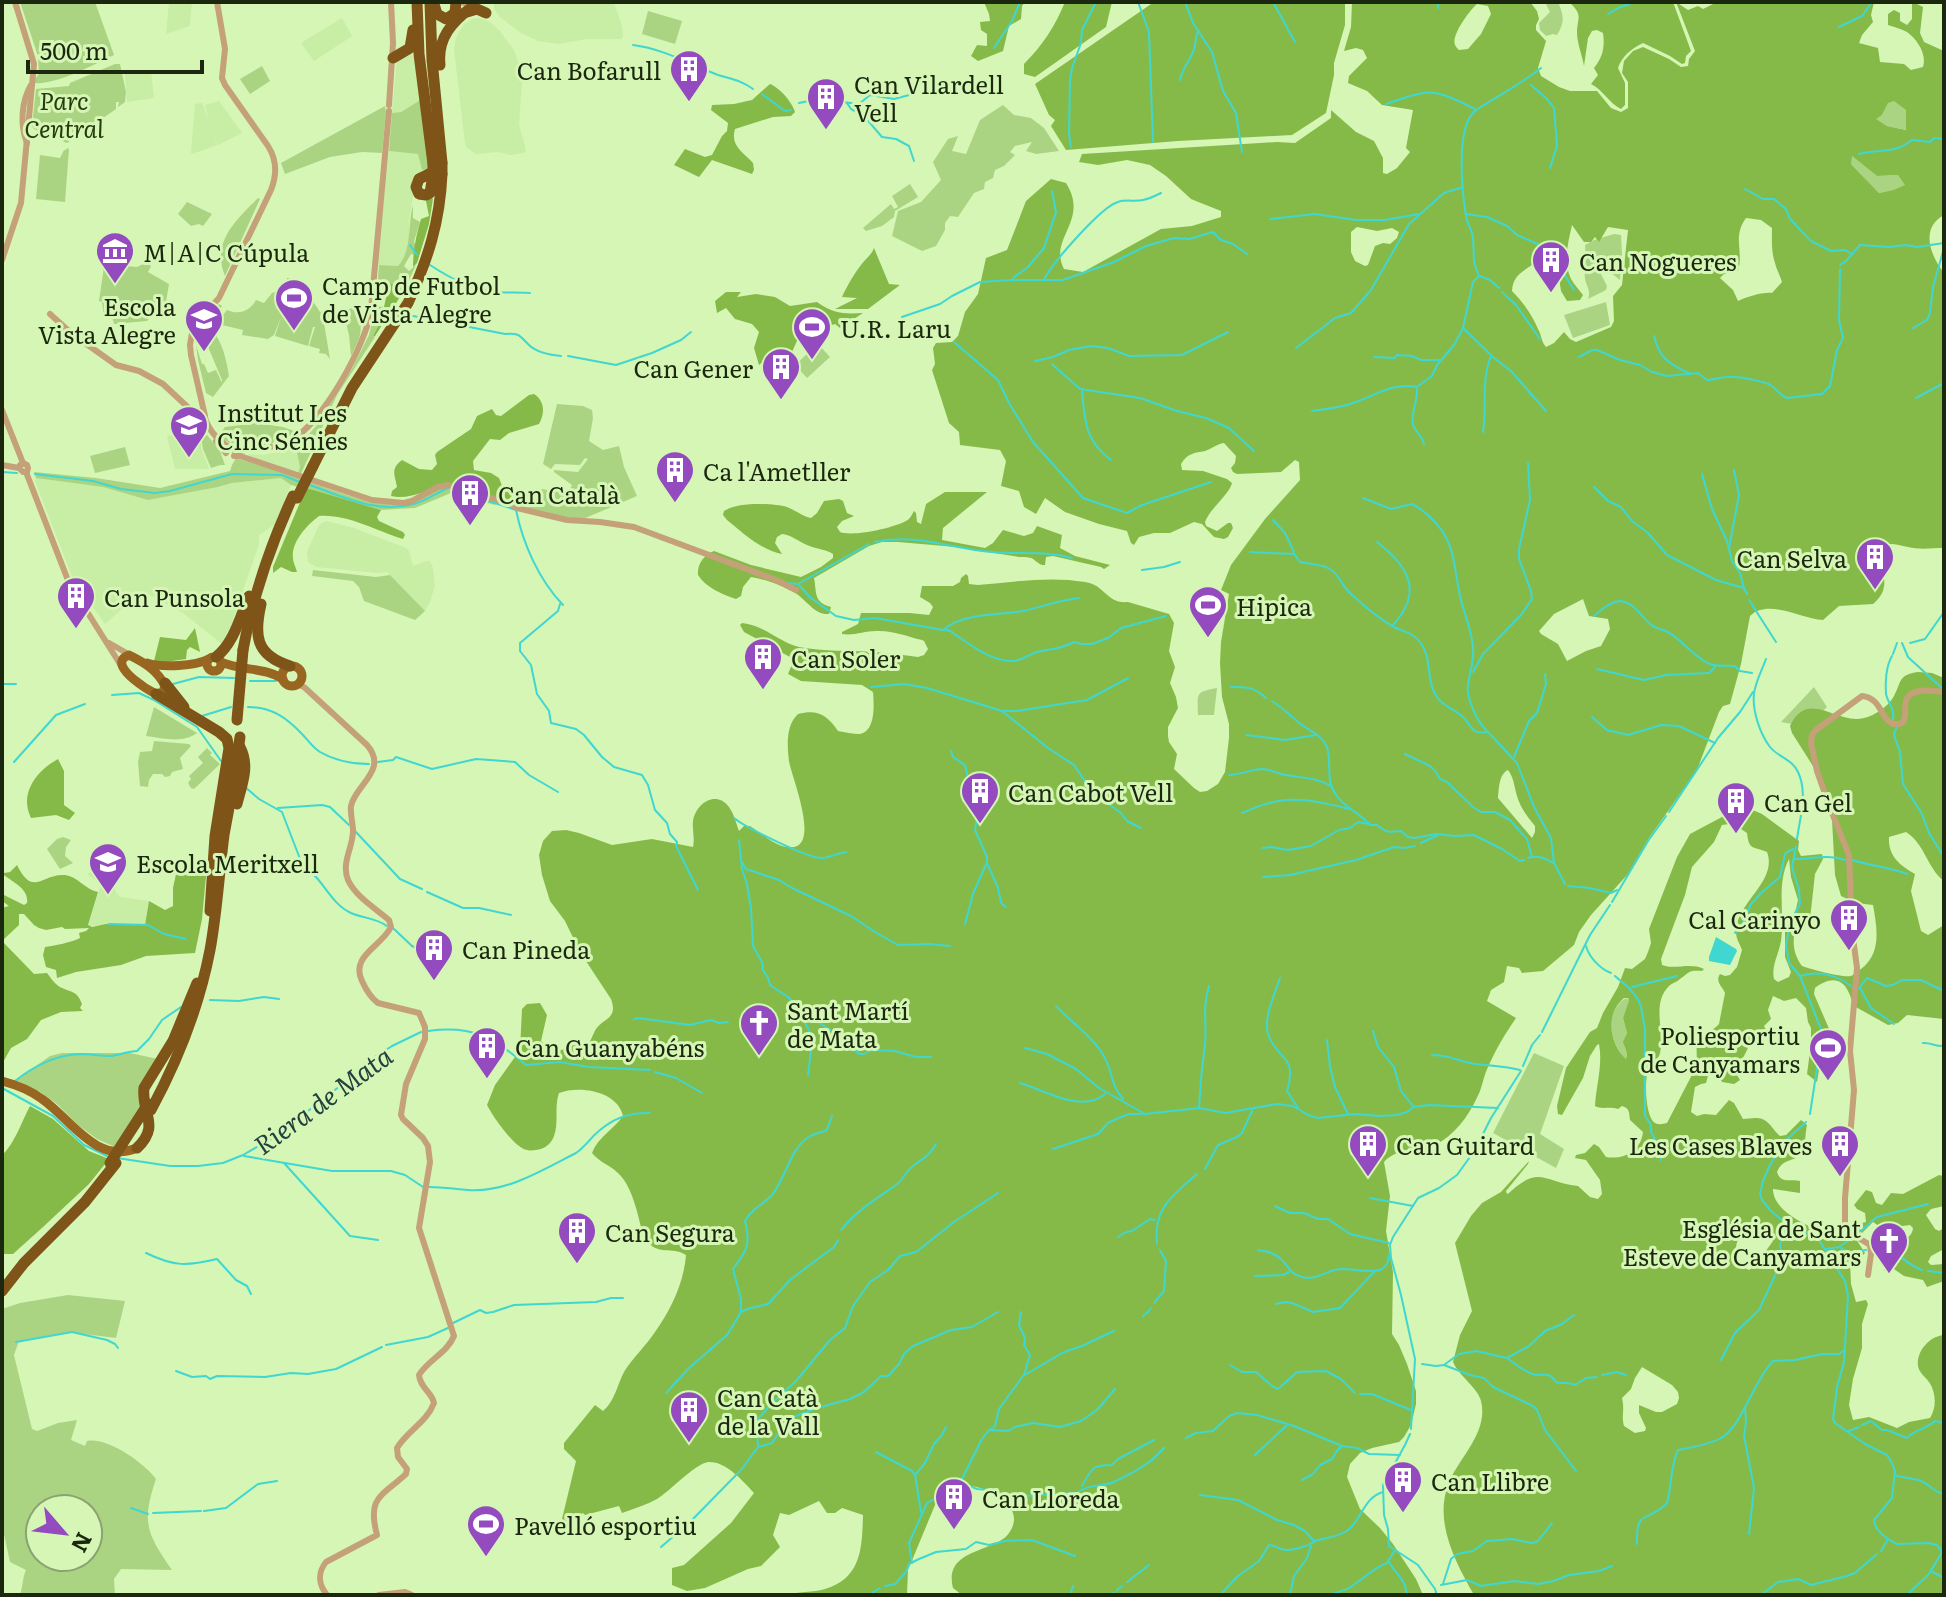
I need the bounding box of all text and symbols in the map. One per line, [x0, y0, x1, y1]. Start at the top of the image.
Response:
scale bar [28, 24, 202, 74]
text: 500 m [40, 32, 108, 67]
building icon: Can Bofarull [668, 48, 710, 103]
place label: Can Bofarull [517, 52, 661, 87]
place label: Can Vilardell Vell [854, 66, 1004, 129]
building icon: Can Vilardell Vell [805, 76, 847, 131]
park label: Parc Central [24, 82, 104, 145]
museum icon: M|A|C Cúpula [94, 230, 136, 285]
place label: M|A|C Cúpula [143, 234, 309, 269]
building icon: Can Nogueres [1530, 239, 1572, 294]
place label: Can Nogueres [1579, 243, 1737, 278]
place label: Camp de Futbol de Vista Alegre [322, 267, 500, 330]
sports icon: Camp de Futbol de Vista Alegre [273, 277, 315, 332]
place label: Escola Vista Alegre [38, 288, 176, 351]
school or university icon: Escola Vista Alegre [183, 298, 225, 353]
sports icon: U.R. Laru [791, 306, 833, 361]
place label: U.R. Laru [840, 310, 951, 345]
building icon: Can Gener [760, 346, 802, 401]
place label: Can Gener [634, 350, 754, 385]
place label: Institut Les Cinc Sénies [217, 394, 348, 457]
school or university icon: Institut Les Cinc Sénies [168, 404, 210, 459]
building icon: Ca l'Ametller [654, 449, 696, 504]
place label: Ca l'Ametller [703, 453, 851, 488]
building icon: Can Català [449, 472, 491, 527]
place label: Can Català [498, 476, 620, 511]
building icon: Can Selva [1854, 536, 1896, 591]
place label: Can Selva [1737, 540, 1847, 575]
building icon: Can Punsola [55, 575, 97, 630]
place label: Can Punsola [104, 579, 245, 614]
sports icon: Hipica [1187, 584, 1229, 639]
place label: Hipica [1236, 588, 1312, 623]
building icon: Can Soler [742, 636, 784, 691]
place label: Can Soler [791, 640, 901, 675]
building icon: Can Cabot Vell [959, 770, 1001, 825]
place label: Can Cabot Vell [1008, 774, 1173, 809]
building icon: Can Gel [1715, 780, 1757, 835]
place label: Can Gel [1764, 784, 1852, 819]
school or university icon: Escola Meritxell [87, 841, 129, 896]
place label: Escola Meritxell [136, 845, 319, 880]
building icon: Cal Carinyo [1828, 897, 1870, 952]
place label: Cal Carinyo [1688, 901, 1821, 936]
building icon: Can Pineda [413, 927, 455, 982]
place label: Can Pineda [462, 931, 590, 966]
place label: Sant Martí de Mata [787, 992, 909, 1055]
church icon: Sant Martí de Mata [738, 1002, 780, 1057]
place label: Poliesportiu de Canyamars [1640, 1017, 1800, 1080]
building icon: Can Guanyabéns [466, 1025, 508, 1080]
sports icon: Poliesportiu de Canyamars [1807, 1027, 1849, 1082]
place label: Can Guanyabéns [515, 1029, 705, 1064]
water label: Riera de Mata [245, 1035, 400, 1163]
building icon: Can Guitard [1347, 1123, 1389, 1178]
building icon: Les Cases Blaves [1819, 1123, 1861, 1178]
place label: Can Guitard [1396, 1127, 1535, 1162]
place label: Les Cases Blaves [1629, 1127, 1812, 1162]
building icon: Can Segura [556, 1210, 598, 1265]
place label: Església de Sant Esteve de Canyamars [1623, 1210, 1861, 1273]
place label: Can Segura [605, 1214, 735, 1249]
church icon: Església de Sant Esteve de Canyamars [1868, 1220, 1910, 1275]
place label: Can Catà de la Vall [717, 1379, 820, 1442]
building icon: Can Catà de la Vall [668, 1389, 710, 1444]
building icon: Can Llibre [1382, 1459, 1424, 1514]
place label: Can Llibre [1431, 1463, 1549, 1498]
building icon: Can Lloreda [933, 1476, 975, 1531]
place label: Can Lloreda [982, 1480, 1120, 1515]
north arrow [24, 1493, 104, 1573]
sports icon: Pavelló esportiu [465, 1503, 507, 1558]
place label: Pavelló esportiu [514, 1507, 697, 1542]
text: N [64, 1527, 102, 1559]

